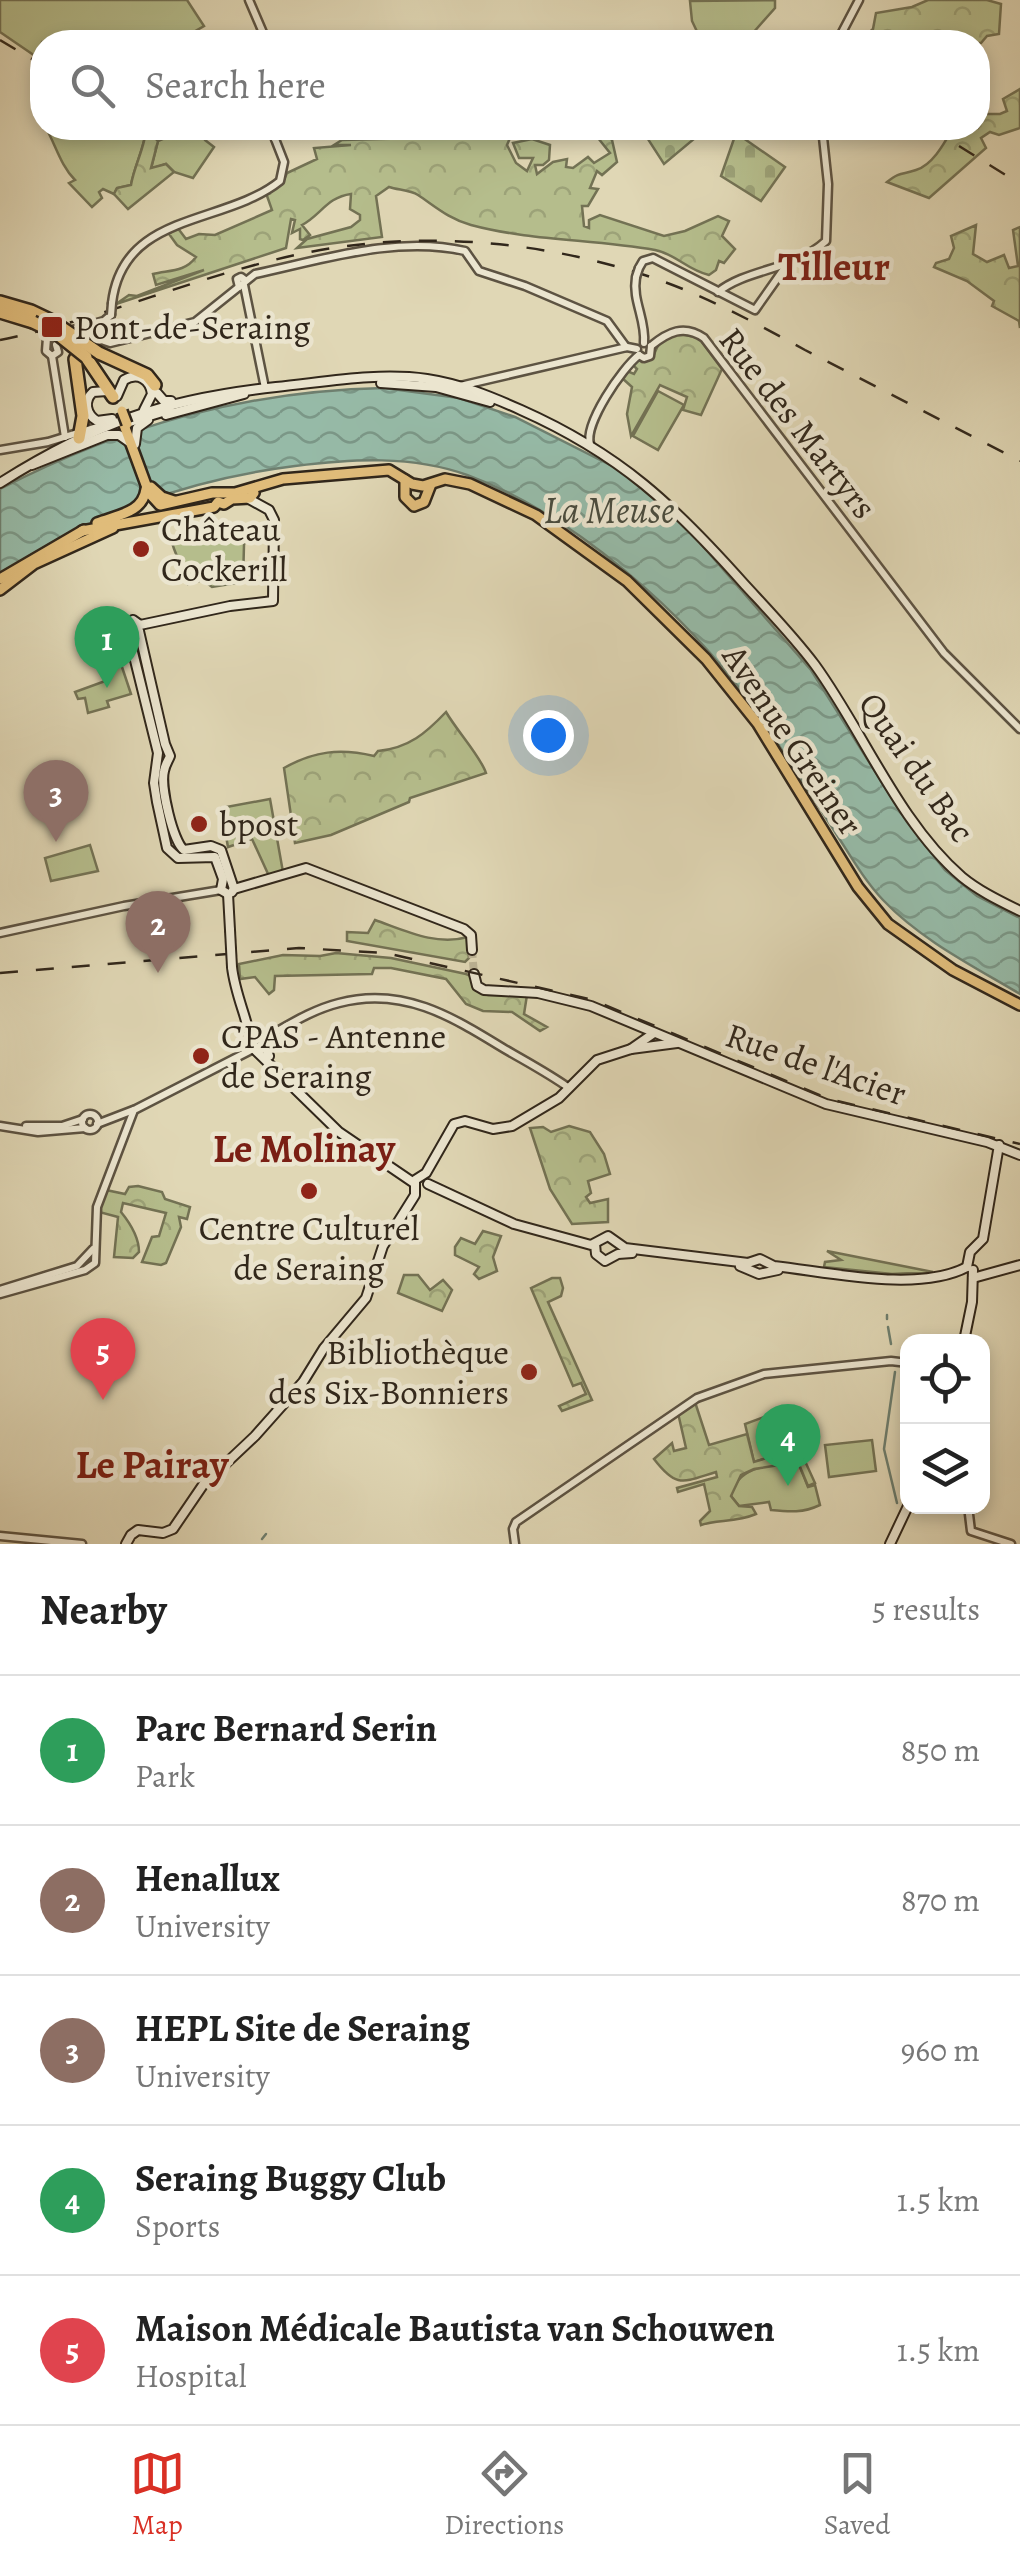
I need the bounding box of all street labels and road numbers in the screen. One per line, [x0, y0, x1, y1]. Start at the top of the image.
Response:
street label: Rue des Martyrs [708, 317, 888, 529]
street label: Avenue Greiner [711, 634, 875, 845]
street label: Quai du Bac [848, 682, 986, 852]
street label: Rue de l'Acier [719, 1011, 913, 1117]

